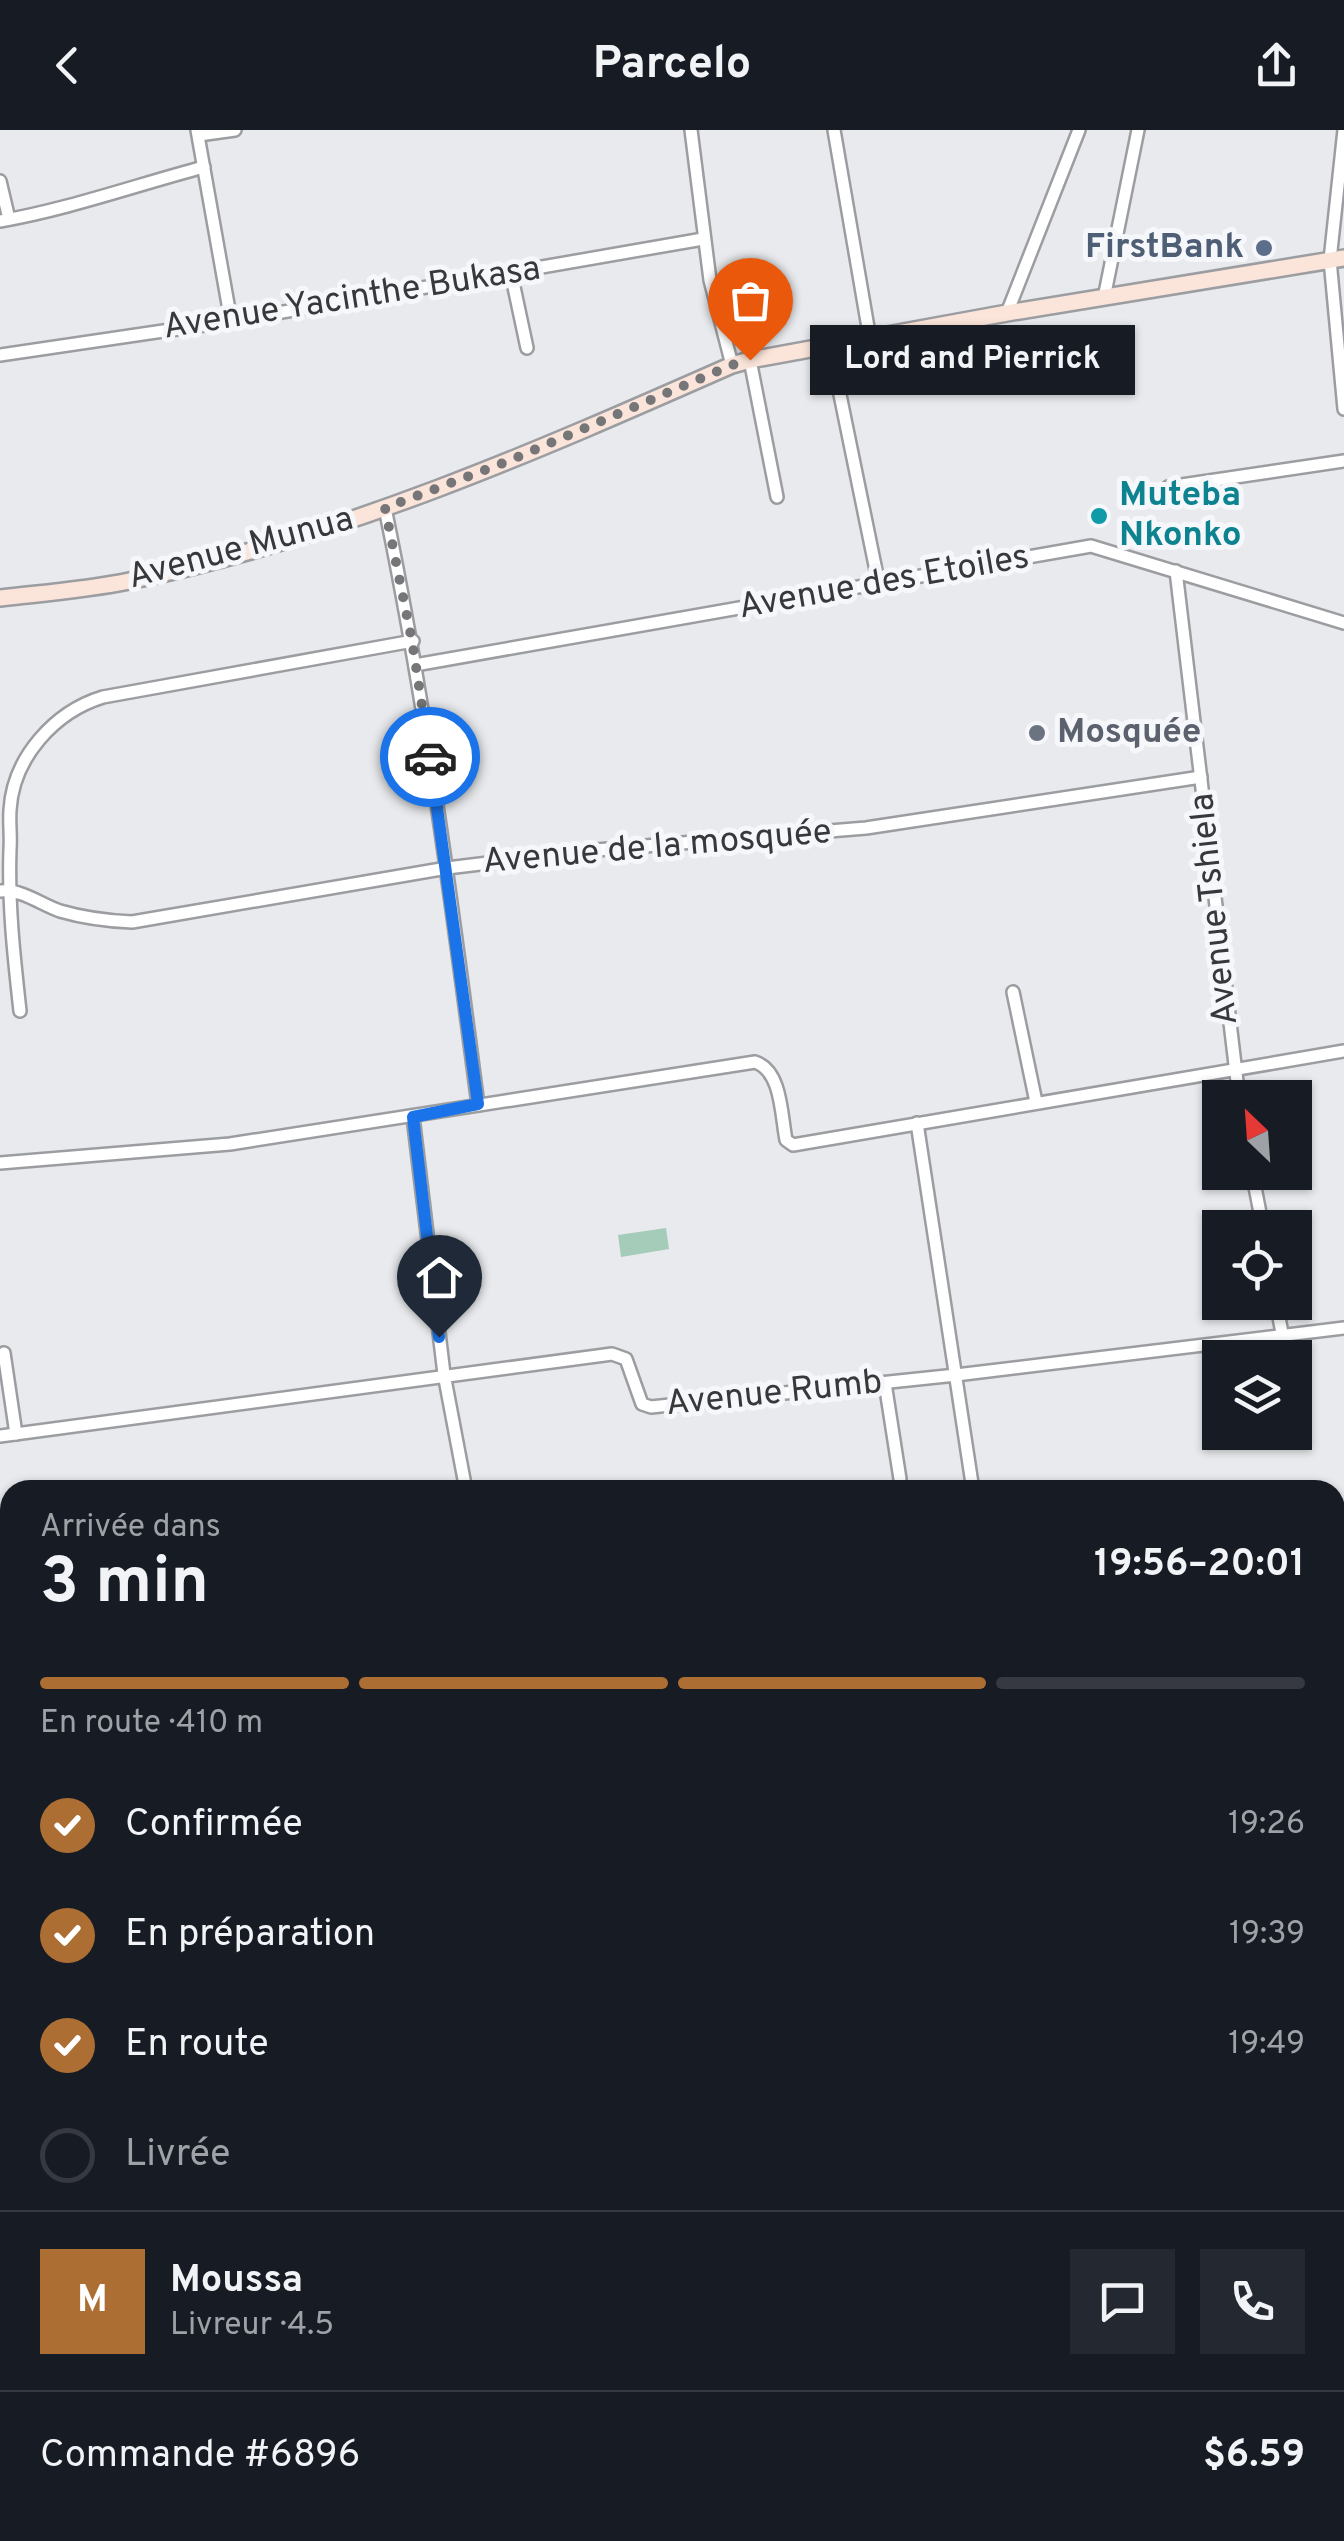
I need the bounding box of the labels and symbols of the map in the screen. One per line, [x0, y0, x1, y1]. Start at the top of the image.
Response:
place label: FirstBank [1085, 226, 1244, 270]
marker: FirstBank [1253, 237, 1275, 259]
street label: Avenue Yacinthe Bukasa [160, 247, 544, 351]
pin [708, 258, 793, 361]
callout: Lord and Pierrick [810, 325, 1135, 395]
place label: Muteba Nkonko [1119, 474, 1242, 558]
street label: Avenue Munua [124, 498, 358, 600]
marker: Muteba Nkonko [1088, 505, 1110, 527]
street label: Avenue des Etoiles [735, 536, 1033, 630]
courier [380, 707, 480, 807]
place label: Mosquée [1057, 711, 1201, 755]
marker: Mosquée [1026, 722, 1048, 744]
street label: Avenue Tshiela [1181, 791, 1249, 1027]
street label: Avenue de la mosquée [481, 811, 833, 885]
north arrow [1202, 1080, 1312, 1190]
pin [397, 1235, 482, 1338]
street label: Avenue Rumb [664, 1361, 884, 1427]

